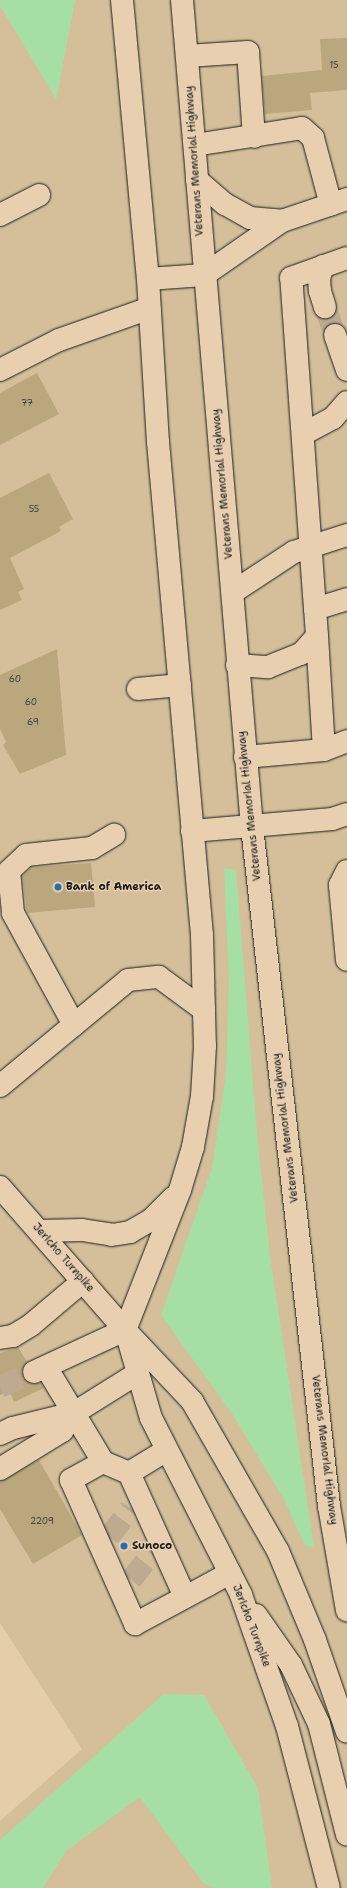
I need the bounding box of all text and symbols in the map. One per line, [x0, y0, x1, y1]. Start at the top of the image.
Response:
house number: 15 [329, 60, 339, 70]
street label: Veterans Memorial Highway [183, 85, 207, 237]
house number: 77 [21, 398, 33, 408]
street label: Veterans Memorial Highway [210, 408, 236, 560]
house number: 55 [29, 504, 39, 514]
house number: 60 [9, 674, 21, 684]
house number: 60 [25, 697, 37, 707]
house number: 69 [27, 717, 39, 727]
street label: Veterans Memorial Highway [236, 730, 264, 882]
place label: Bank of America [66, 880, 161, 894]
marker: Bank of America [53, 882, 63, 892]
street label: Veterans Memorial Highway [270, 1052, 302, 1204]
street label: Jericho Turnpike [29, 1221, 97, 1295]
street label: Veterans Memorial Highway [308, 1374, 340, 1526]
house number: 2209 [30, 1516, 54, 1526]
place label: Sunoco [132, 1539, 172, 1553]
marker: Sunoco [119, 1541, 129, 1551]
street label: Jericho Turnpike [229, 1583, 273, 1669]

